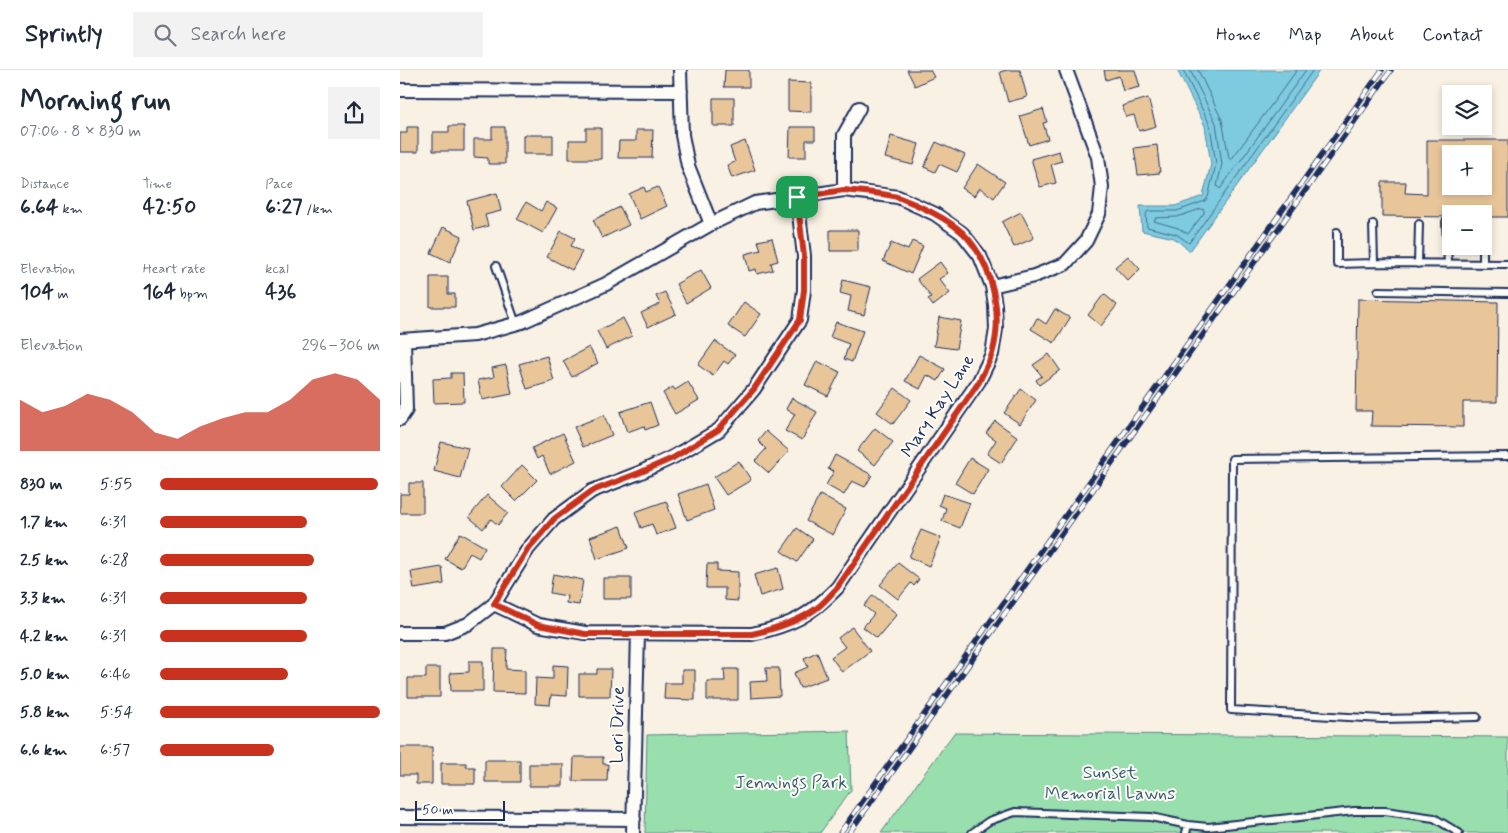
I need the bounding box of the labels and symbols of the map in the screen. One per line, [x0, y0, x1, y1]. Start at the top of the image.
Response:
pin [776, 176, 818, 218]
street label: Mary Kay Lane [896, 350, 980, 462]
street label: Lori Drive [605, 686, 631, 764]
park label: Sunset Memorial Lawns [1045, 761, 1175, 806]
park label: Jennings Park [735, 771, 847, 797]
scale bar [415, 798, 505, 821]

